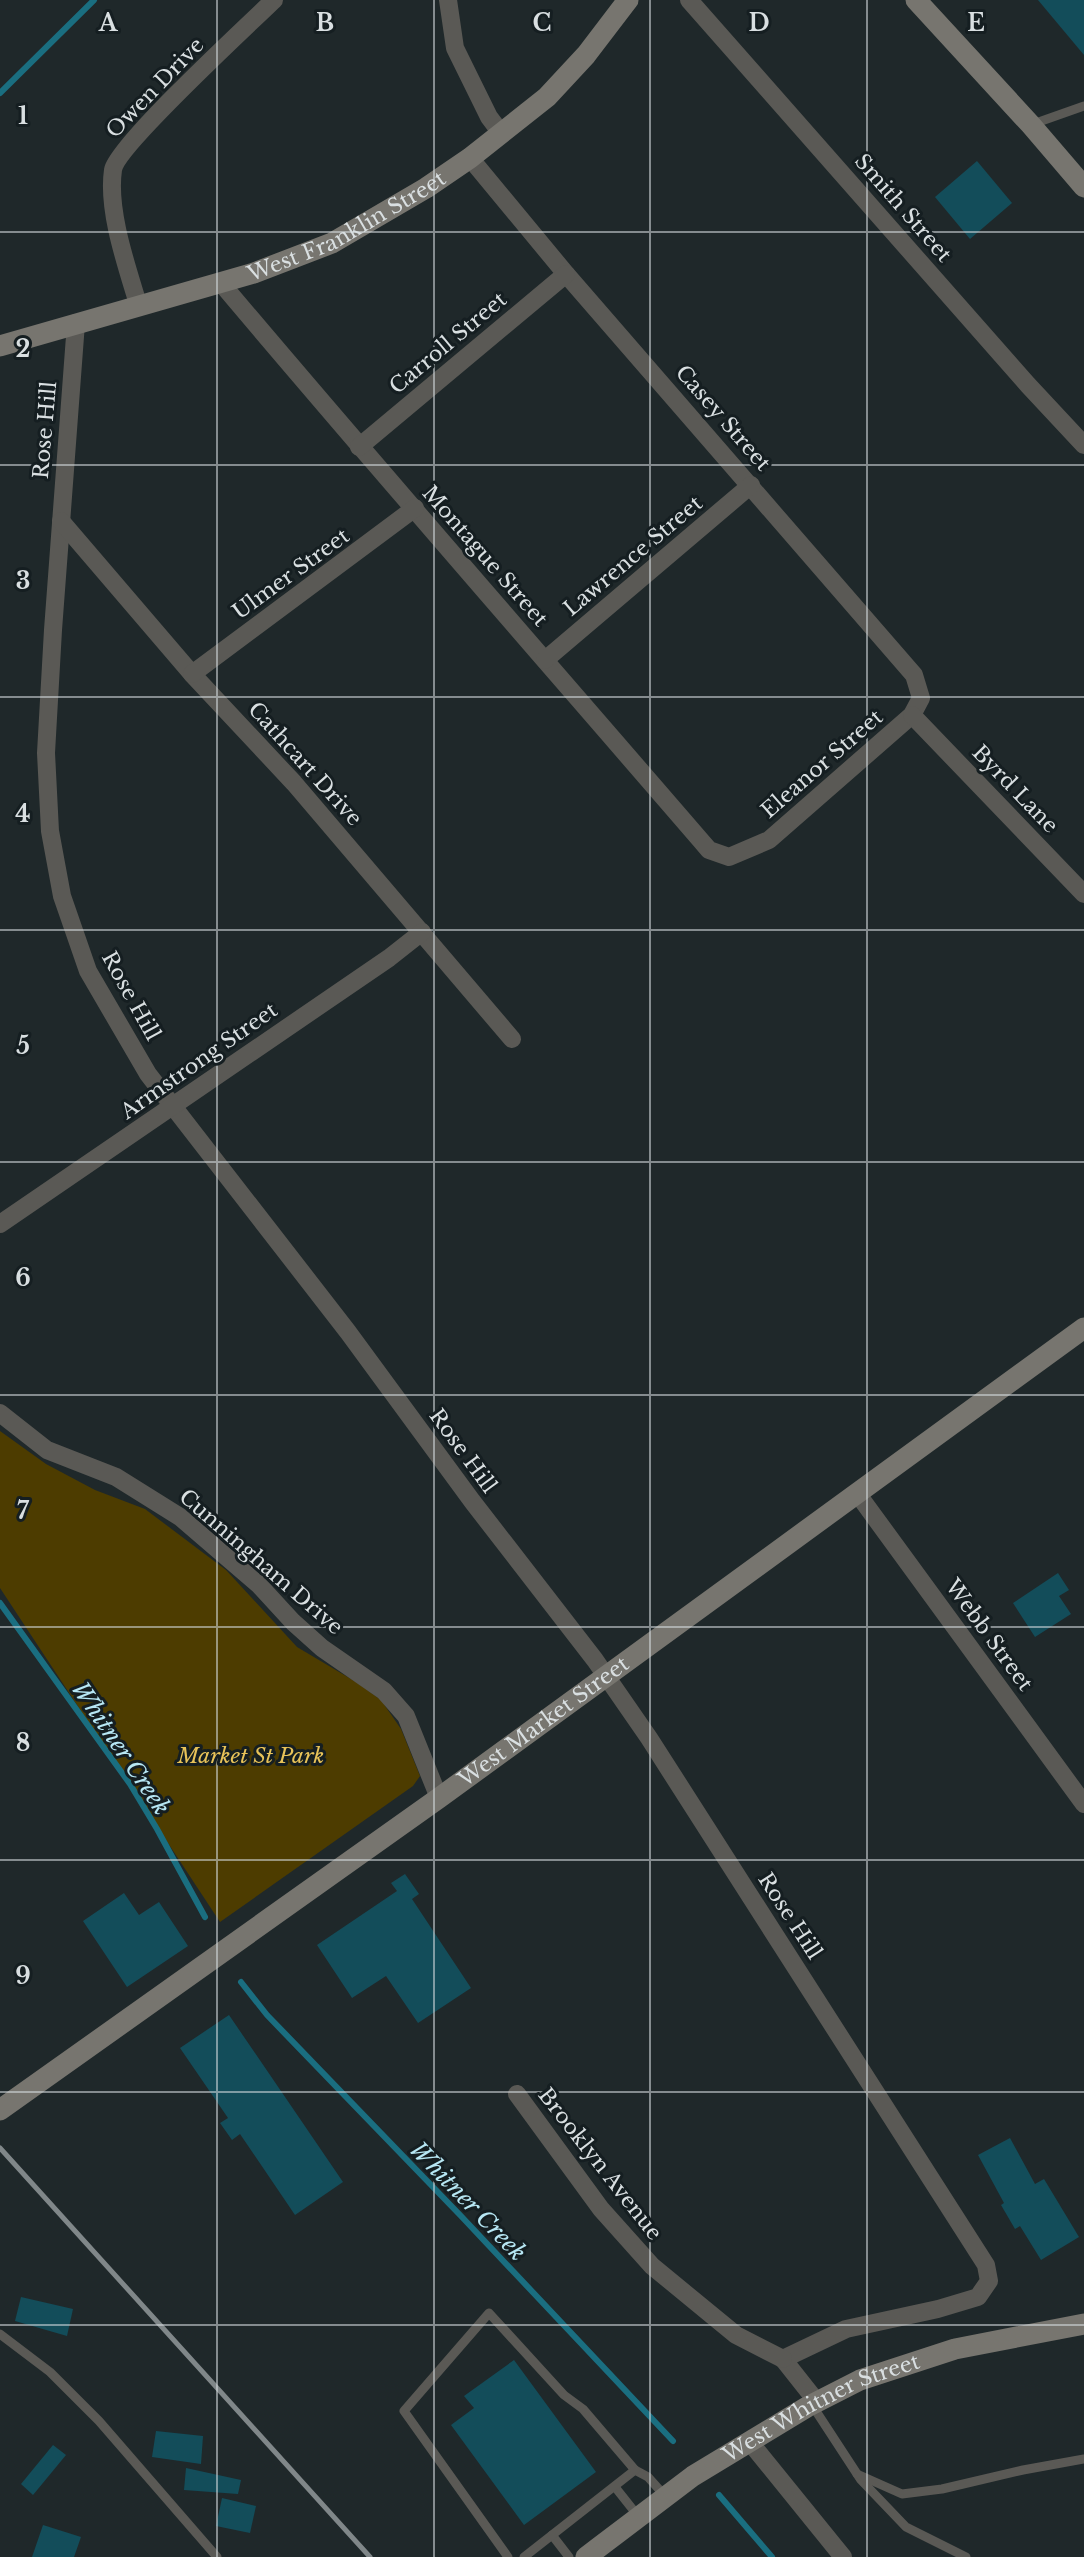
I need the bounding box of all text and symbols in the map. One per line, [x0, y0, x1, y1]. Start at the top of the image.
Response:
text: A [98, 9, 119, 37]
text: B [316, 9, 334, 37]
text: C [533, 9, 551, 37]
text: D [748, 9, 770, 37]
text: E [967, 9, 985, 37]
street label: Owen Drive [101, 32, 209, 144]
text: 1 [18, 102, 28, 130]
street label: Smith Street [849, 149, 957, 267]
street label: West Franklin Street [243, 165, 451, 288]
street label: Carroll Street [384, 286, 512, 400]
text: 2 [16, 335, 30, 363]
street label: Casey Street [670, 360, 776, 476]
street label: Rose Hill [28, 380, 62, 480]
street label: Montague Street [417, 480, 553, 632]
street label: Lawrence Street [558, 490, 708, 622]
street label: Ulmer Street [227, 523, 355, 625]
text: 3 [16, 567, 30, 595]
street label: Cathcart Drive [243, 697, 367, 831]
street label: Eleanor Street [756, 704, 888, 824]
street label: Byrd Lane [967, 740, 1063, 838]
text: 4 [15, 800, 31, 828]
street label: Rose Hill [96, 947, 166, 1045]
street label: Armstrong Street [115, 997, 283, 1125]
text: 5 [16, 1032, 30, 1060]
text: 6 [15, 1264, 31, 1292]
street label: Rose Hill [424, 1404, 502, 1498]
street label: Cunningham Drive [174, 1484, 348, 1640]
text: 7 [17, 1497, 30, 1525]
street label: Webb Street [939, 1573, 1038, 1696]
street label: West Market Street [452, 1651, 634, 1793]
water label: Whitner Creek [66, 1676, 176, 1820]
text: 8 [16, 1729, 30, 1757]
park label: Market St Park [177, 1743, 324, 1769]
street label: Rose Hill [752, 1868, 828, 1964]
text: 9 [15, 1962, 31, 1990]
street label: Brooklyn Avenue [532, 2083, 668, 2245]
water label: Whitner Creek [404, 2136, 532, 2266]
street label: West Whitner Street [717, 2348, 923, 2469]

